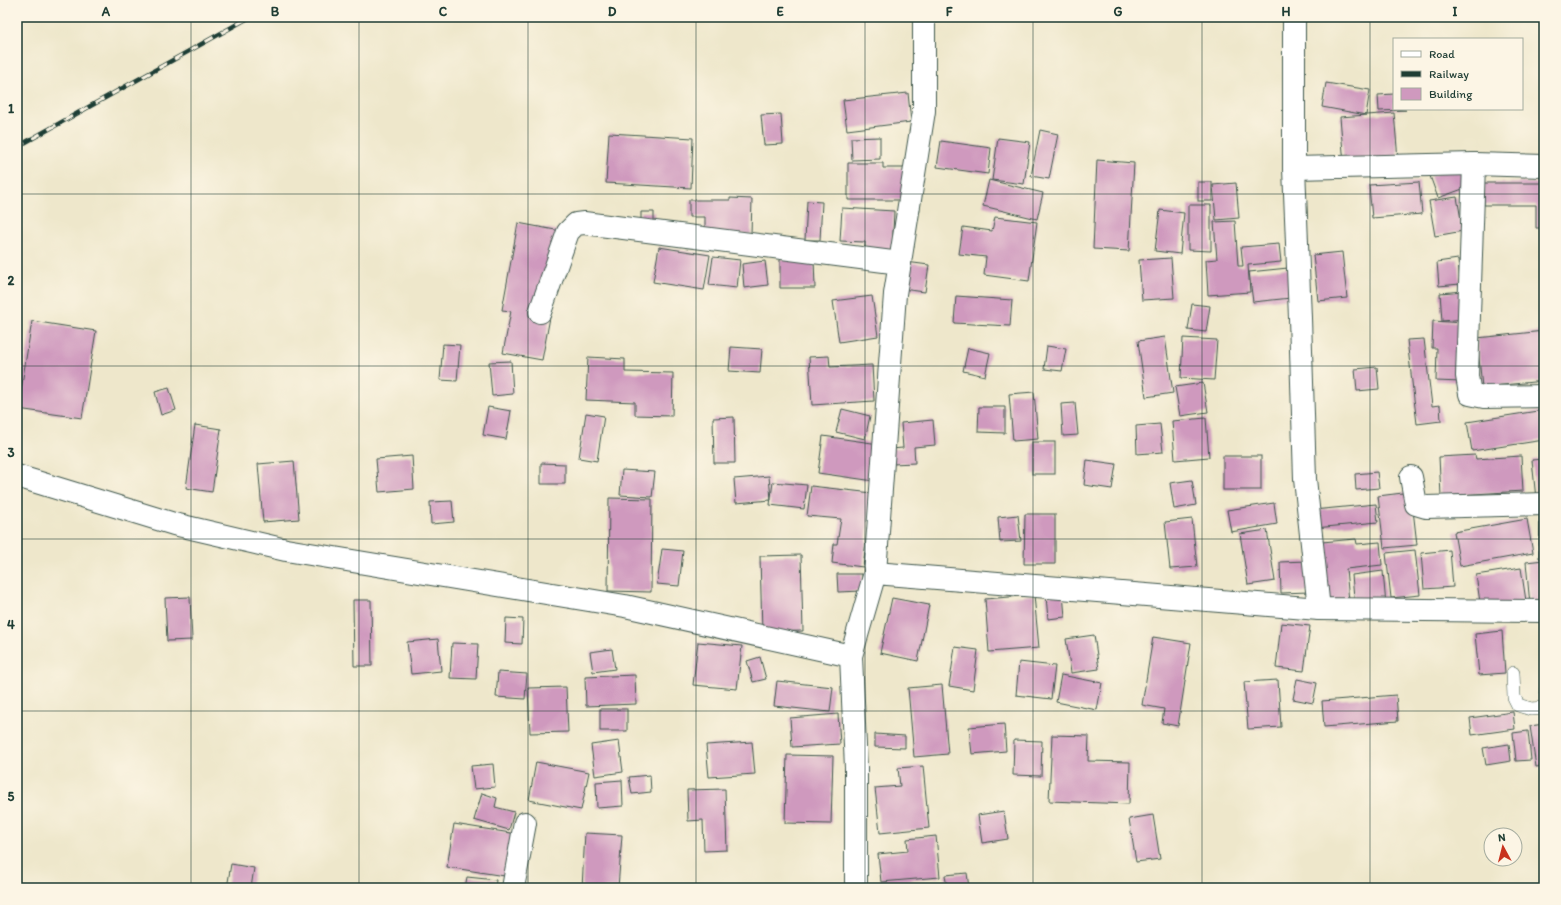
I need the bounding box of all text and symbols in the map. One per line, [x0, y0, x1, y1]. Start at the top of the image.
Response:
text: A [101, 4, 111, 19]
text: B [271, 4, 280, 19]
text: C [439, 4, 448, 19]
text: D [608, 4, 617, 19]
text: E [776, 4, 784, 19]
text: F [946, 4, 953, 19]
text: G [1114, 4, 1123, 19]
text: H [1282, 4, 1291, 19]
text: I [1453, 4, 1458, 19]
legend [1393, 38, 1523, 110]
text: Road [1429, 47, 1455, 61]
text: Railway [1429, 67, 1469, 81]
text: Building [1429, 87, 1473, 101]
text: 1 [8, 101, 14, 116]
text: 2 [8, 273, 15, 288]
text: 3 [7, 445, 15, 460]
text: 4 [7, 617, 15, 632]
text: 5 [8, 789, 15, 804]
north arrow [1483, 827, 1523, 867]
text: N [1497, 831, 1506, 844]

